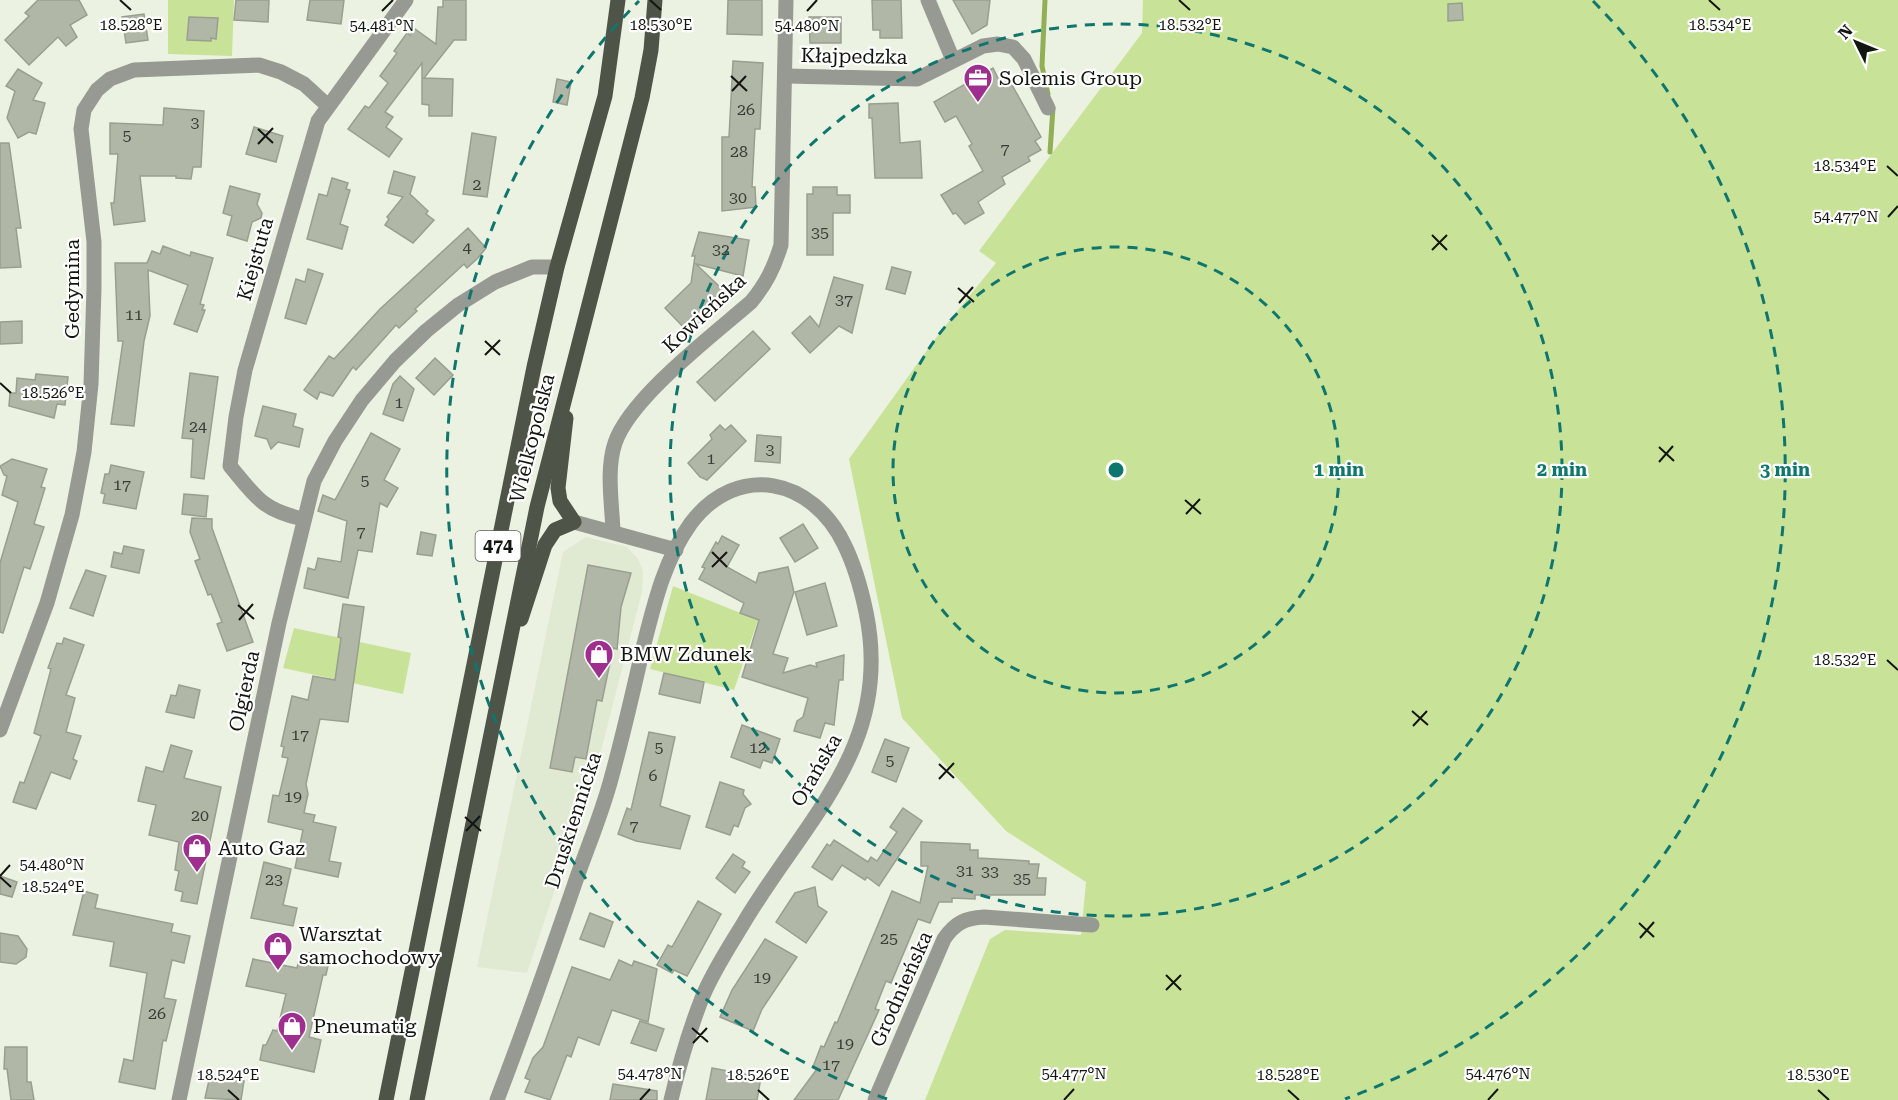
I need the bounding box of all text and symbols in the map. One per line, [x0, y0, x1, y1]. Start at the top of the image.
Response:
north arrow [1826, 12, 1886, 72]
text: 18.528°E [100, 16, 162, 34]
text: 18.530°E [630, 16, 692, 34]
text: 18.532°E [1159, 16, 1221, 34]
text: 18.534°E [1689, 16, 1751, 34]
text: 54.481°N [349, 17, 415, 35]
text: 54.480°N [774, 17, 840, 35]
text: N [1834, 21, 1857, 43]
street label: Kłajpedzka [800, 43, 908, 69]
office icon: Solemis Group [962, 62, 994, 104]
place label: Solemis Group [999, 66, 1142, 90]
house number: 26 [737, 100, 755, 119]
house number: 3 [191, 113, 200, 132]
house number: 5 [123, 126, 132, 145]
house number: 7 [1001, 139, 1010, 158]
house number: 28 [730, 142, 748, 161]
text: 18.534°E [1814, 157, 1876, 175]
house number: 2 [473, 175, 482, 194]
house number: 30 [729, 188, 747, 207]
text: 54.477°N [1813, 208, 1879, 226]
street label: Kiejstuta [232, 214, 278, 303]
house number: 35 [811, 223, 829, 242]
house number: 4 [463, 238, 472, 257]
street label: Gedymina [60, 239, 84, 339]
house number: 32 [712, 240, 730, 259]
street label: Kowieńska [657, 268, 751, 358]
house number: 37 [835, 290, 853, 309]
house number: 11 [125, 305, 143, 324]
street label: Wielkopolska [504, 371, 560, 505]
text: 18.526°E [22, 384, 84, 402]
house number: 1 [395, 393, 404, 412]
house number: 24 [189, 417, 207, 436]
house number: 3 [766, 440, 775, 459]
house number: 1 [707, 449, 716, 468]
text: 1 min [1314, 459, 1364, 480]
text: 2 min [1537, 459, 1587, 480]
text: 3 min [1760, 459, 1810, 480]
centre of rings [1106, 460, 1126, 480]
house number: 5 [361, 471, 370, 490]
house number: 17 [113, 475, 131, 494]
house number: 7 [357, 522, 366, 541]
road number: 474 [476, 531, 520, 561]
shop icon: BMW Zdunek [583, 638, 615, 680]
place label: BMW Zdunek [620, 642, 752, 666]
street label: Olgierda [224, 648, 264, 734]
text: 18.532°E [1814, 651, 1876, 669]
house number: 17 [291, 725, 309, 744]
street label: Orańska [786, 729, 846, 811]
house number: 5 [655, 738, 664, 757]
house number: 12 [749, 738, 767, 757]
street label: Druskiennicka [540, 749, 606, 891]
house number: 5 [886, 751, 895, 770]
house number: 6 [649, 766, 658, 785]
house number: 19 [284, 787, 302, 806]
house number: 20 [191, 806, 209, 825]
house number: 7 [630, 816, 639, 835]
shop icon: Auto Gaz [181, 832, 213, 874]
place label: Auto Gaz [218, 836, 305, 860]
text: 54.480°N [19, 856, 85, 874]
house number: 31 [956, 861, 974, 880]
house number: 33 [981, 862, 999, 881]
house number: 35 [1013, 869, 1031, 888]
house number: 23 [265, 870, 283, 889]
text: 18.524°E [22, 878, 84, 896]
place label: Warsztat samochodowy [299, 922, 440, 969]
street label: Grodnieńska [865, 927, 937, 1051]
house number: 25 [880, 929, 898, 948]
shop icon: Warsztat samochodowy [262, 930, 294, 972]
house number: 19 [753, 968, 771, 987]
house number: 26 [148, 1004, 166, 1023]
shop icon: Pneumatig [276, 1010, 308, 1052]
place label: Pneumatig [313, 1014, 417, 1038]
house number: 19 [836, 1034, 854, 1053]
house number: 17 [822, 1055, 840, 1074]
text: 54.478°N [617, 1065, 683, 1083]
text: 54.477°N [1041, 1065, 1107, 1083]
text: 54.476°N [1465, 1065, 1531, 1083]
text: 18.524°E [197, 1066, 259, 1084]
text: 18.526°E [727, 1066, 789, 1084]
text: 18.528°E [1257, 1066, 1319, 1084]
text: 18.530°E [1787, 1066, 1849, 1084]

